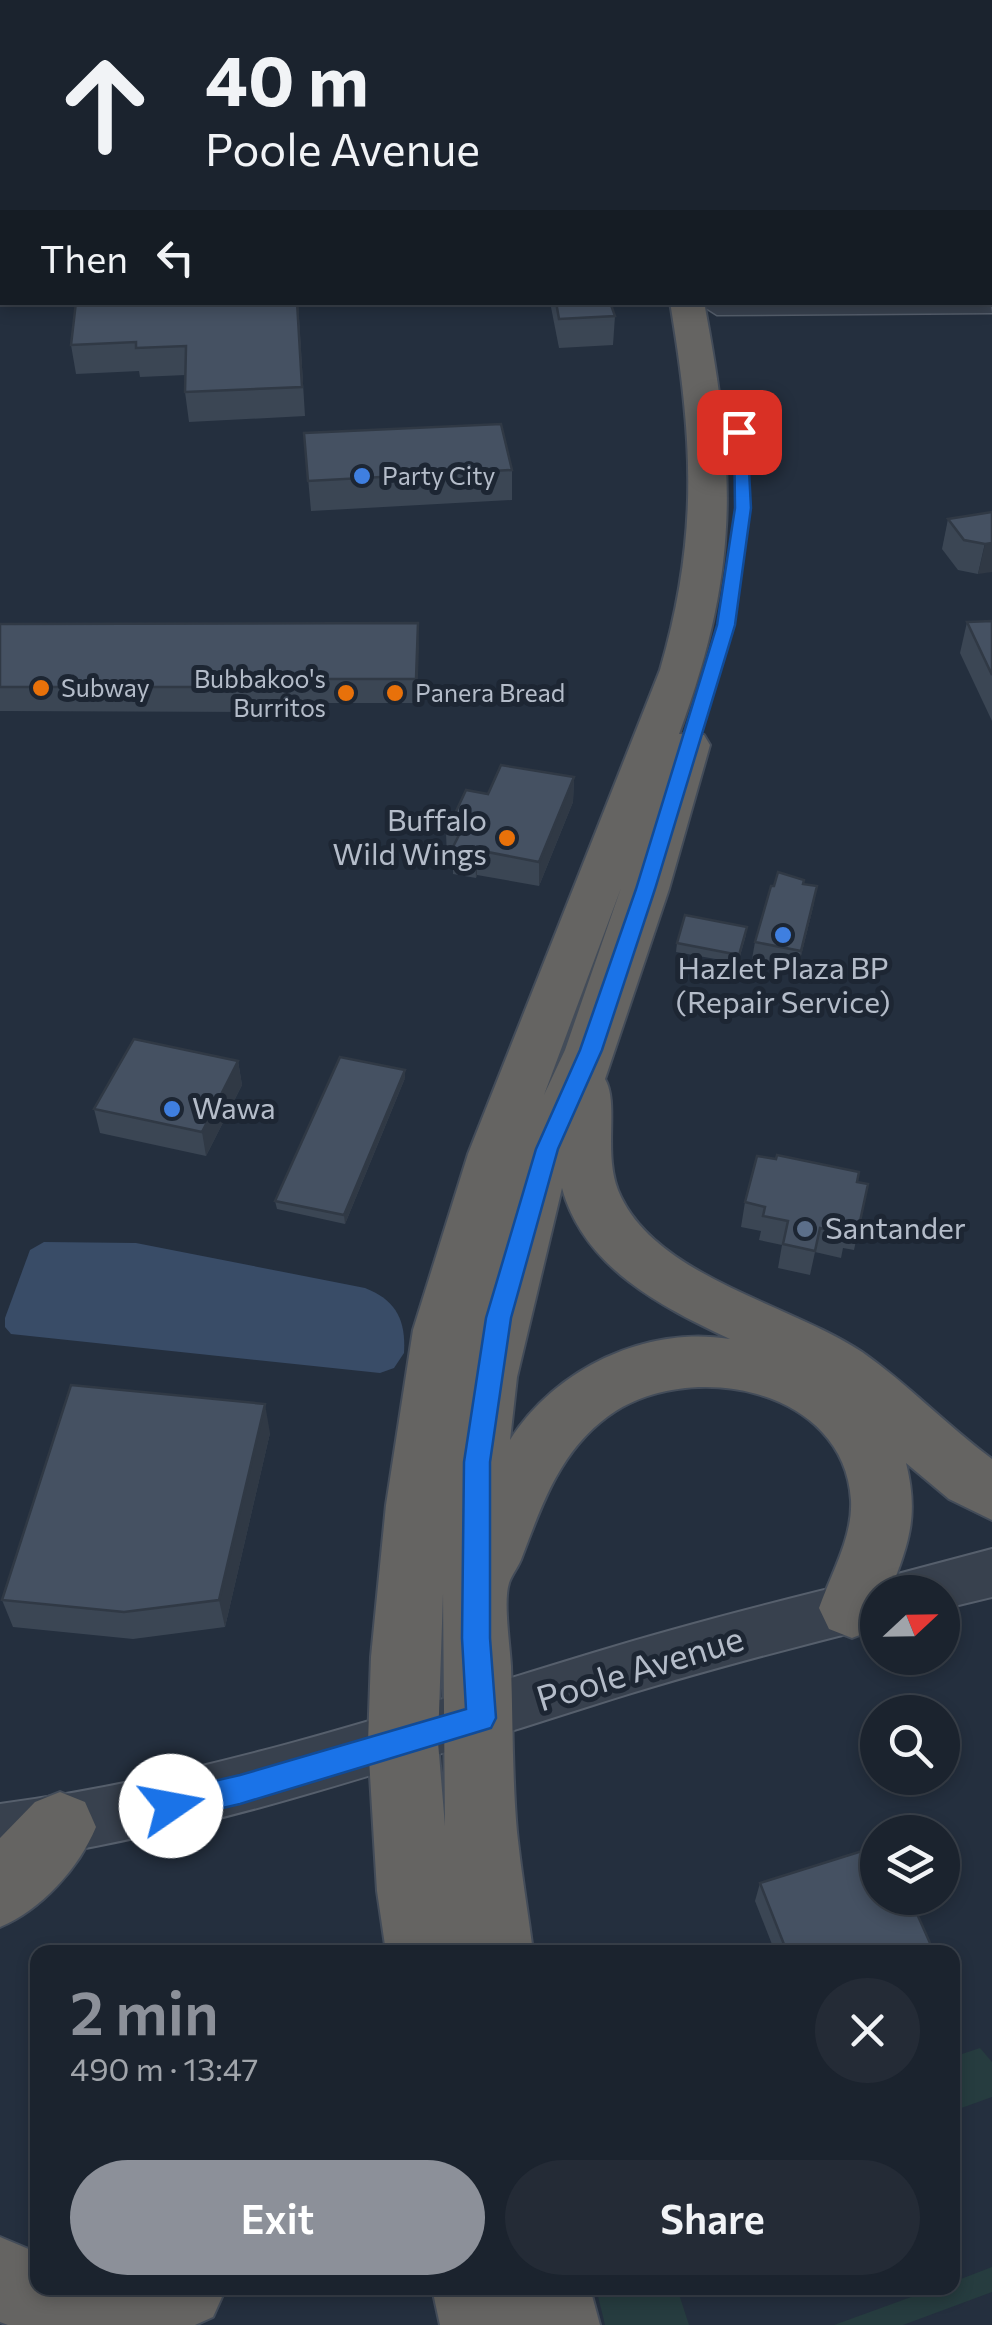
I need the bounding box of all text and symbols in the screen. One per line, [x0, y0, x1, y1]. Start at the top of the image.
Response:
text: 40 m [205, 35, 369, 120]
icon: ahead [40, 40, 170, 170]
text: Poole Avenue [205, 120, 480, 175]
icon: left [148, 230, 203, 285]
text: Then [40, 234, 128, 281]
pin [697, 390, 782, 475]
icon: arrive [712, 405, 767, 460]
place label: Party City [382, 460, 496, 490]
marker: Party City [351, 465, 373, 487]
place label: Bubbakoo's Burritos [194, 663, 326, 722]
place label: Subway [61, 672, 150, 702]
marker: Subway [30, 677, 52, 699]
place label: Panera Bread [415, 677, 565, 707]
marker: Bubbakoo's Burritos [335, 682, 357, 704]
marker: Panera Bread [384, 682, 406, 704]
place label: Buffalo Wild Wings [333, 800, 487, 871]
marker: Buffalo Wild Wings [496, 827, 518, 849]
marker: Hazlet Plaza BP (Repair Service) [772, 924, 794, 946]
place label: Hazlet Plaza BP (Repair Service) [675, 948, 891, 1019]
place label: Wawa [192, 1088, 276, 1125]
marker: Wawa [161, 1098, 183, 1120]
place label: Santander [825, 1208, 966, 1245]
marker: Santander [794, 1218, 816, 1240]
north arrow [860, 1575, 960, 1675]
map controls [860, 1575, 960, 1915]
street label: Poole Avenue [531, 1615, 748, 1718]
button: search [860, 1695, 960, 1795]
position arrow [119, 1754, 223, 1858]
button: layers [860, 1815, 960, 1915]
text: 2 min [70, 1974, 219, 2047]
button: close [815, 1978, 920, 2083]
text: 490 m · 13:47 [70, 2048, 258, 2088]
button: Exit [70, 2160, 485, 2275]
button: Share [505, 2160, 920, 2275]

